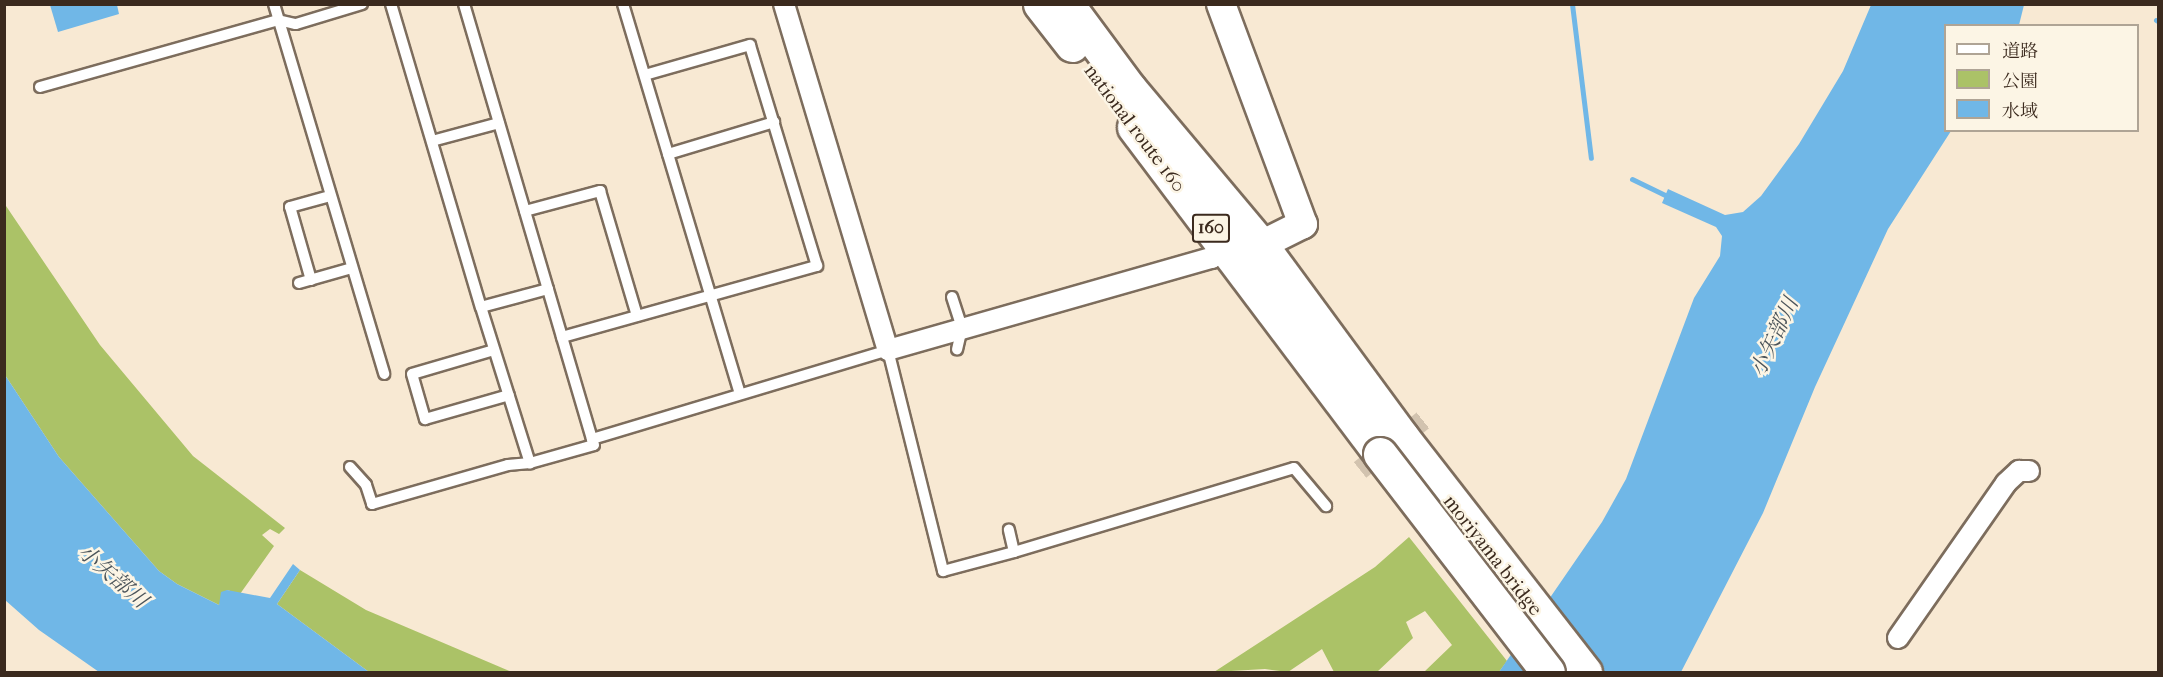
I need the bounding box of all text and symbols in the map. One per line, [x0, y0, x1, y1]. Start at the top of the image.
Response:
legend [1944, 24, 2139, 132]
text: 道路 [2002, 41, 2038, 62]
street label: national route 160 [1079, 59, 1191, 197]
text: 公園 [2002, 71, 2038, 92]
text: 水域 [2002, 101, 2038, 122]
road number: 160 [1192, 213, 1230, 243]
water label: 小矢部川 [1745, 294, 1803, 380]
street label: moriyama bridge [1438, 490, 1548, 620]
water label: 小矢部川 [73, 539, 153, 613]

